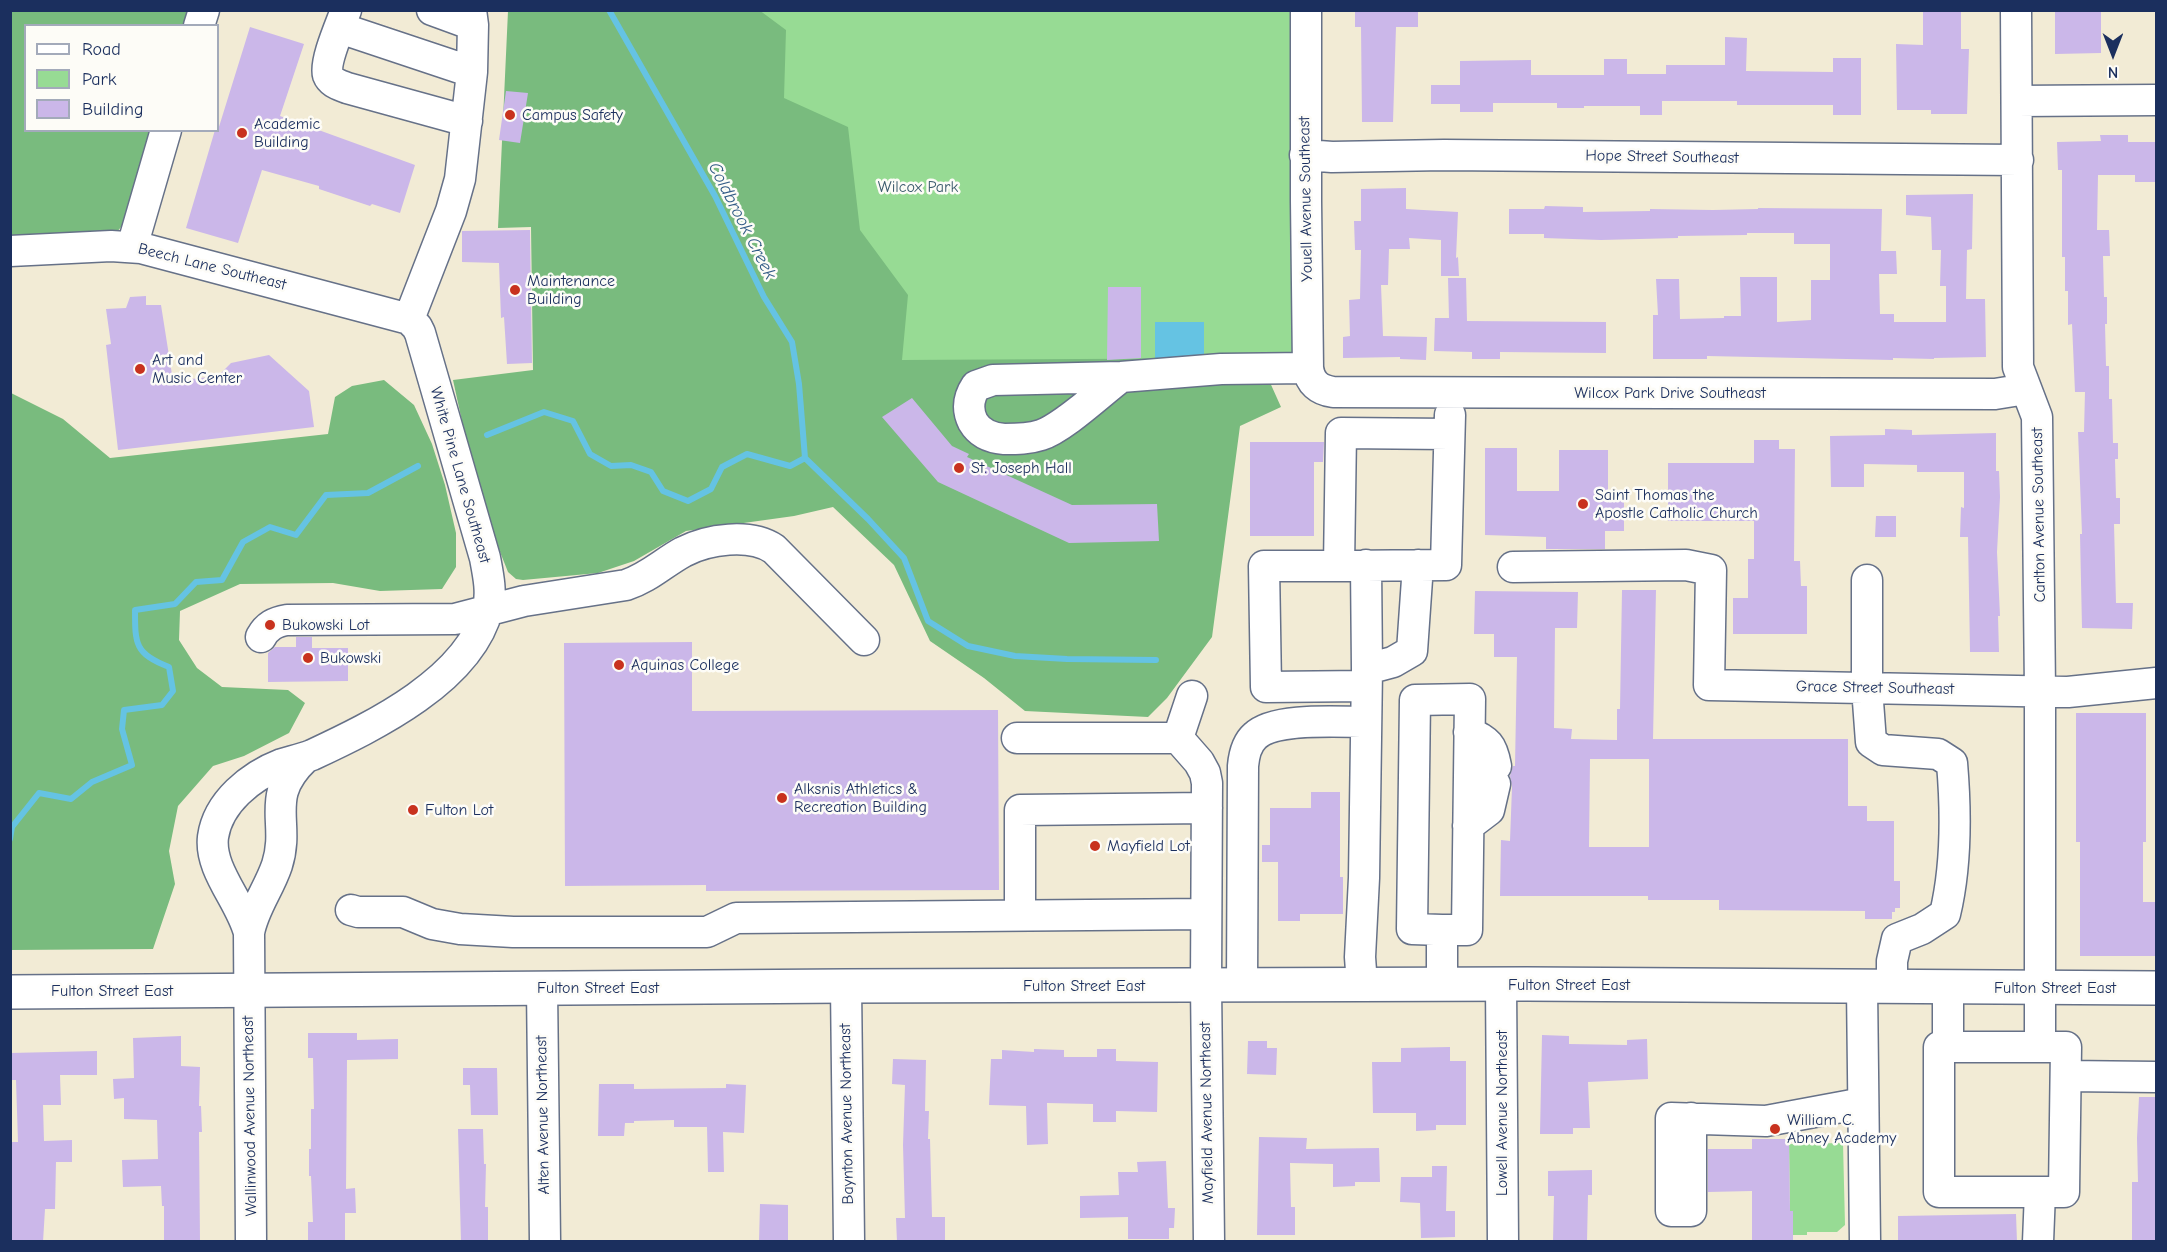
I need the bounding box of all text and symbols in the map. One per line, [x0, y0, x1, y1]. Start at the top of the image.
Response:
legend [24, 24, 219, 132]
north arrow [2083, 24, 2143, 84]
text: Road [82, 39, 121, 60]
text: N [2108, 63, 2118, 81]
text: Park [82, 69, 116, 90]
text: Building [82, 99, 144, 120]
place label: Campus Safety [522, 105, 623, 125]
marker: Campus Safety [503, 108, 517, 122]
place label: Academic Building [254, 114, 320, 152]
street label: Youell Avenue Southeast [1295, 116, 1317, 282]
marker: Academic Building [235, 126, 249, 140]
street label: Hope Street Southeast [1585, 146, 1739, 168]
water label: Coldbrook Creek [703, 159, 781, 283]
park label: Wilcox Park [878, 177, 958, 197]
street label: Beech Lane Southeast [136, 239, 288, 295]
place label: Maintenance Building [527, 271, 615, 309]
marker: Maintenance Building [508, 283, 522, 297]
place label: Art and Music Center [152, 350, 242, 388]
marker: Art and Music Center [133, 362, 147, 376]
street label: Wilcox Park Drive Southeast [1574, 383, 1766, 403]
street label: White Pine Lane Southeast [426, 385, 494, 565]
street label: Carlton Avenue Southeast [2028, 427, 2050, 603]
place label: St. Joseph Hall [971, 458, 1072, 478]
marker: St. Joseph Hall [952, 461, 966, 475]
place label: Saint Thomas the Apostle Catholic Church [1595, 485, 1758, 523]
marker: Saint Thomas the Apostle Catholic Church [1576, 497, 1590, 511]
place label: Bukowski Lot [282, 615, 369, 635]
marker: Bukowski Lot [263, 618, 277, 632]
place label: Bukowski [320, 648, 381, 668]
marker: Bukowski [301, 651, 315, 665]
place label: Aquinas College [631, 655, 739, 675]
marker: Aquinas College [612, 658, 626, 672]
street label: Grace Street Southeast [1796, 677, 1954, 699]
place label: Alksnis Athletics & Recreation Building [794, 779, 927, 817]
marker: Alksnis Athletics & Recreation Building [775, 791, 789, 805]
place label: Fulton Lot [425, 800, 493, 820]
marker: Fulton Lot [406, 803, 420, 817]
place label: Mayfield Lot [1107, 836, 1190, 856]
marker: Mayfield Lot [1088, 839, 1102, 853]
street label: Fulton Street East [1508, 975, 1630, 995]
street label: Fulton Street East [1023, 976, 1145, 996]
street label: Fulton Street East [537, 978, 659, 998]
street label: Fulton Street East [1994, 978, 2116, 998]
street label: Fulton Street East [51, 981, 173, 1001]
street label: Wallinwood Avenue Northeast [239, 1016, 261, 1216]
street label: Mayfield Avenue Northeast [1196, 1022, 1218, 1204]
street label: Baynton Avenue Northeast [836, 1023, 858, 1205]
street label: Lowell Avenue Northeast [1492, 1030, 1512, 1196]
street label: Alten Avenue Northeast [532, 1035, 554, 1195]
place label: William C. Abney Academy [1787, 1110, 1896, 1148]
marker: William C. Abney Academy [1768, 1122, 1782, 1136]

